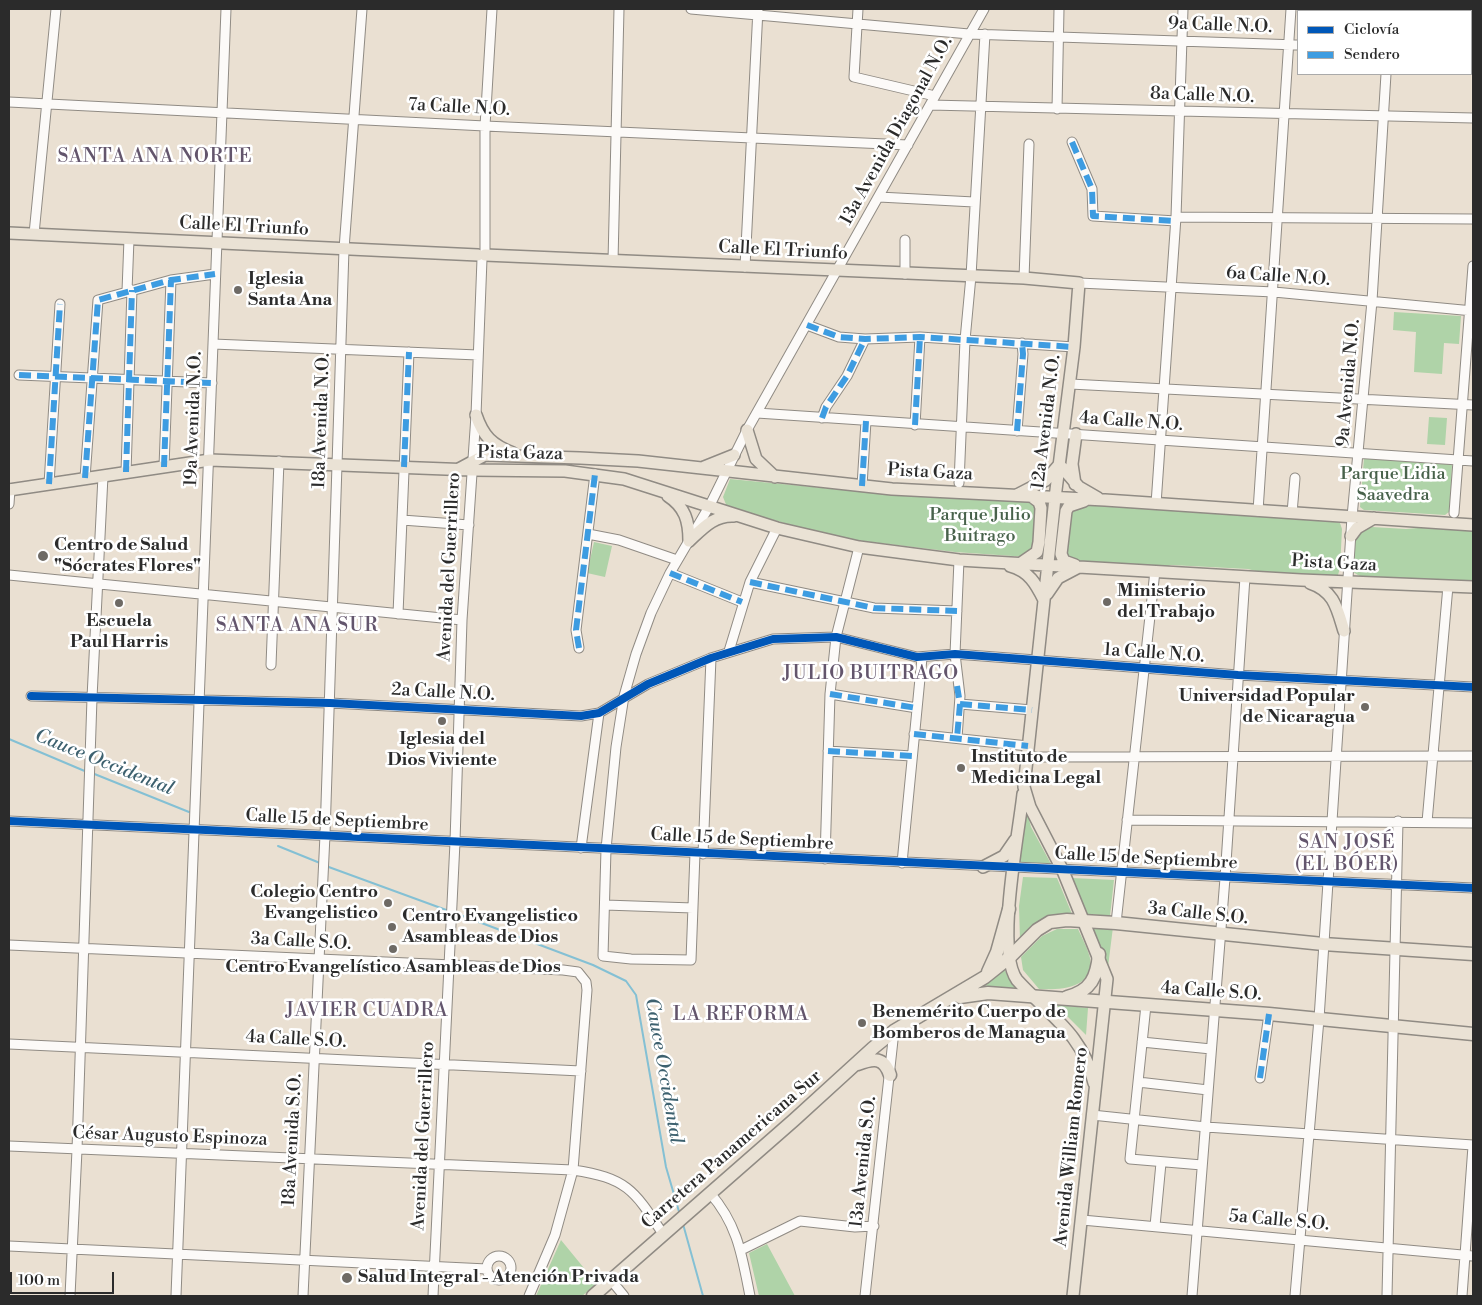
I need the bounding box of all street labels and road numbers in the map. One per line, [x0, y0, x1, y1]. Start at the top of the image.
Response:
street label: 9a Calle N.O. [1168, 13, 1272, 39]
street label: 13a Avenida Diagonal N.O. [836, 33, 958, 229]
street label: 8a Calle N.O. [1149, 83, 1255, 109]
street label: 7a Calle N.O. [407, 95, 511, 121]
street label: Calle El Triunfo [179, 213, 309, 241]
street label: Calle El Triunfo [718, 237, 848, 265]
street label: 6a Calle N.O. [1225, 263, 1331, 291]
street label: 9a Avenida N.O. [1333, 318, 1365, 448]
street label: 19a Avenida N.O. [181, 351, 207, 487]
street label: 18a Avenida N.O. [309, 353, 335, 489]
street label: 12a Avenida N.O. [1028, 353, 1066, 491]
street label: 4a Calle N.O. [1078, 408, 1184, 436]
street label: Pista Gaza [477, 442, 563, 466]
street label: Pista Gaza [887, 460, 973, 486]
street label: Avenida del Guerrillero [434, 472, 466, 662]
street label: Pista Gaza [1291, 551, 1377, 577]
street label: 1a Calle N.O. [1103, 640, 1205, 668]
street label: 2a Calle N.O. [391, 680, 495, 706]
street label: Calle 15 de Septiembre [245, 805, 429, 837]
street label: Calle 15 de Septiembre [650, 824, 834, 856]
street label: Calle 15 de Septiembre [1054, 843, 1238, 875]
street label: 3a Calle S.O. [1147, 898, 1249, 930]
street label: 3a Calle S.O. [250, 929, 352, 955]
street label: 4a Calle S.O. [1160, 978, 1262, 1006]
street label: 4a Calle S.O. [245, 1027, 347, 1053]
street label: Avenida del Guerrillero [408, 1041, 440, 1231]
street label: Avenida William Romero [1051, 1046, 1093, 1248]
street label: Carretera Panamericana Sur [638, 1066, 826, 1234]
street label: 18a Avenida S.O. [279, 1073, 307, 1207]
street label: 13a Avenida S.O. [846, 1095, 882, 1229]
street label: César Augusto Espinoza [72, 1123, 268, 1151]
street label: 5a Calle S.O. [1228, 1206, 1330, 1236]

